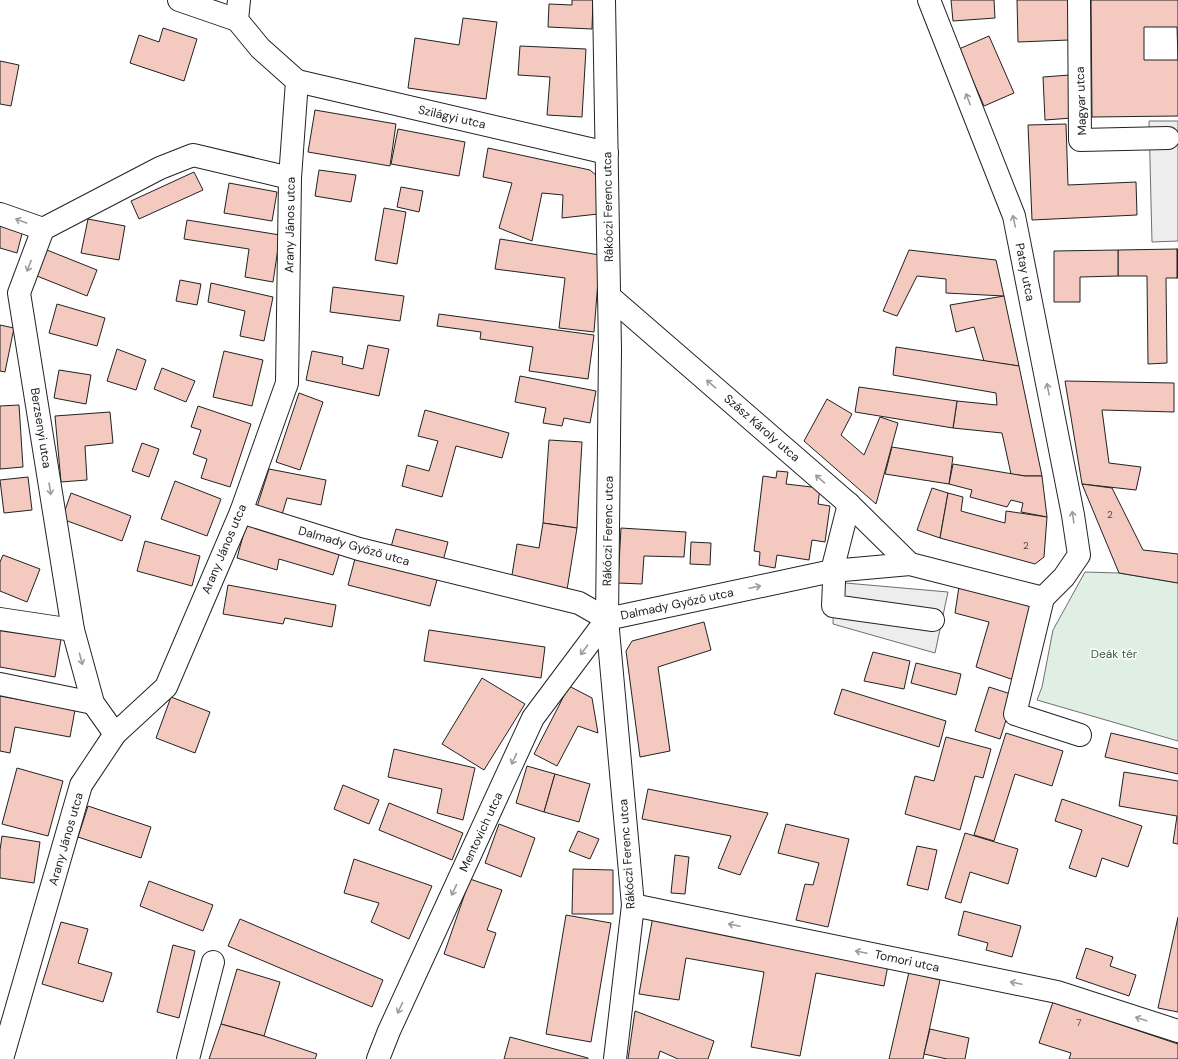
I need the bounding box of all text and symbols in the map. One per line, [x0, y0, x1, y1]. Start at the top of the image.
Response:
street label: Magyar utca [1072, 66, 1090, 136]
one-way arrow [963, 94, 971, 106]
street label: Szilágyi utca [417, 101, 487, 133]
street label: Rákóczi Ferenc utca [599, 152, 617, 262]
street label: Arany János utca [281, 177, 299, 273]
one-way arrow [1010, 214, 1018, 227]
one-way arrow [16, 217, 28, 225]
street label: Patay utca [1012, 242, 1038, 302]
one-way arrow [25, 259, 33, 271]
one-way arrow [706, 380, 716, 389]
one-way arrow [1044, 383, 1052, 396]
street label: Berzsenyi utca [27, 387, 55, 469]
street label: Szász Károly utca [721, 391, 803, 465]
one-way arrow [815, 474, 825, 483]
street label: Rákóczi Ferenc utca [599, 476, 617, 586]
one-way arrow [46, 482, 54, 495]
street label: Arany János utca [198, 502, 250, 596]
house number: 2 [1107, 508, 1113, 521]
one-way arrow [1069, 511, 1077, 524]
street label: Dalmady Győző utca [297, 522, 411, 570]
house number: 2 [1023, 539, 1029, 552]
one-way arrow [748, 583, 761, 591]
street label: Dalmady Győző utca [619, 584, 735, 624]
one-way arrow [580, 645, 588, 656]
park label: Deák tér [1091, 646, 1138, 662]
one-way arrow [78, 652, 85, 665]
one-way arrow [510, 753, 517, 765]
street label: Mentovich utca [456, 790, 506, 874]
street label: Arany János utca [45, 791, 87, 887]
street label: Rákóczi Ferenc utca [615, 798, 639, 910]
one-way arrow [450, 883, 457, 895]
one-way arrow [728, 921, 741, 929]
street label: Tomori utca [873, 946, 941, 976]
one-way arrow [855, 947, 868, 955]
one-way arrow [1010, 979, 1023, 987]
one-way arrow [396, 1002, 403, 1014]
one-way arrow [1135, 1014, 1147, 1022]
house number: 7 [1076, 1016, 1082, 1029]

